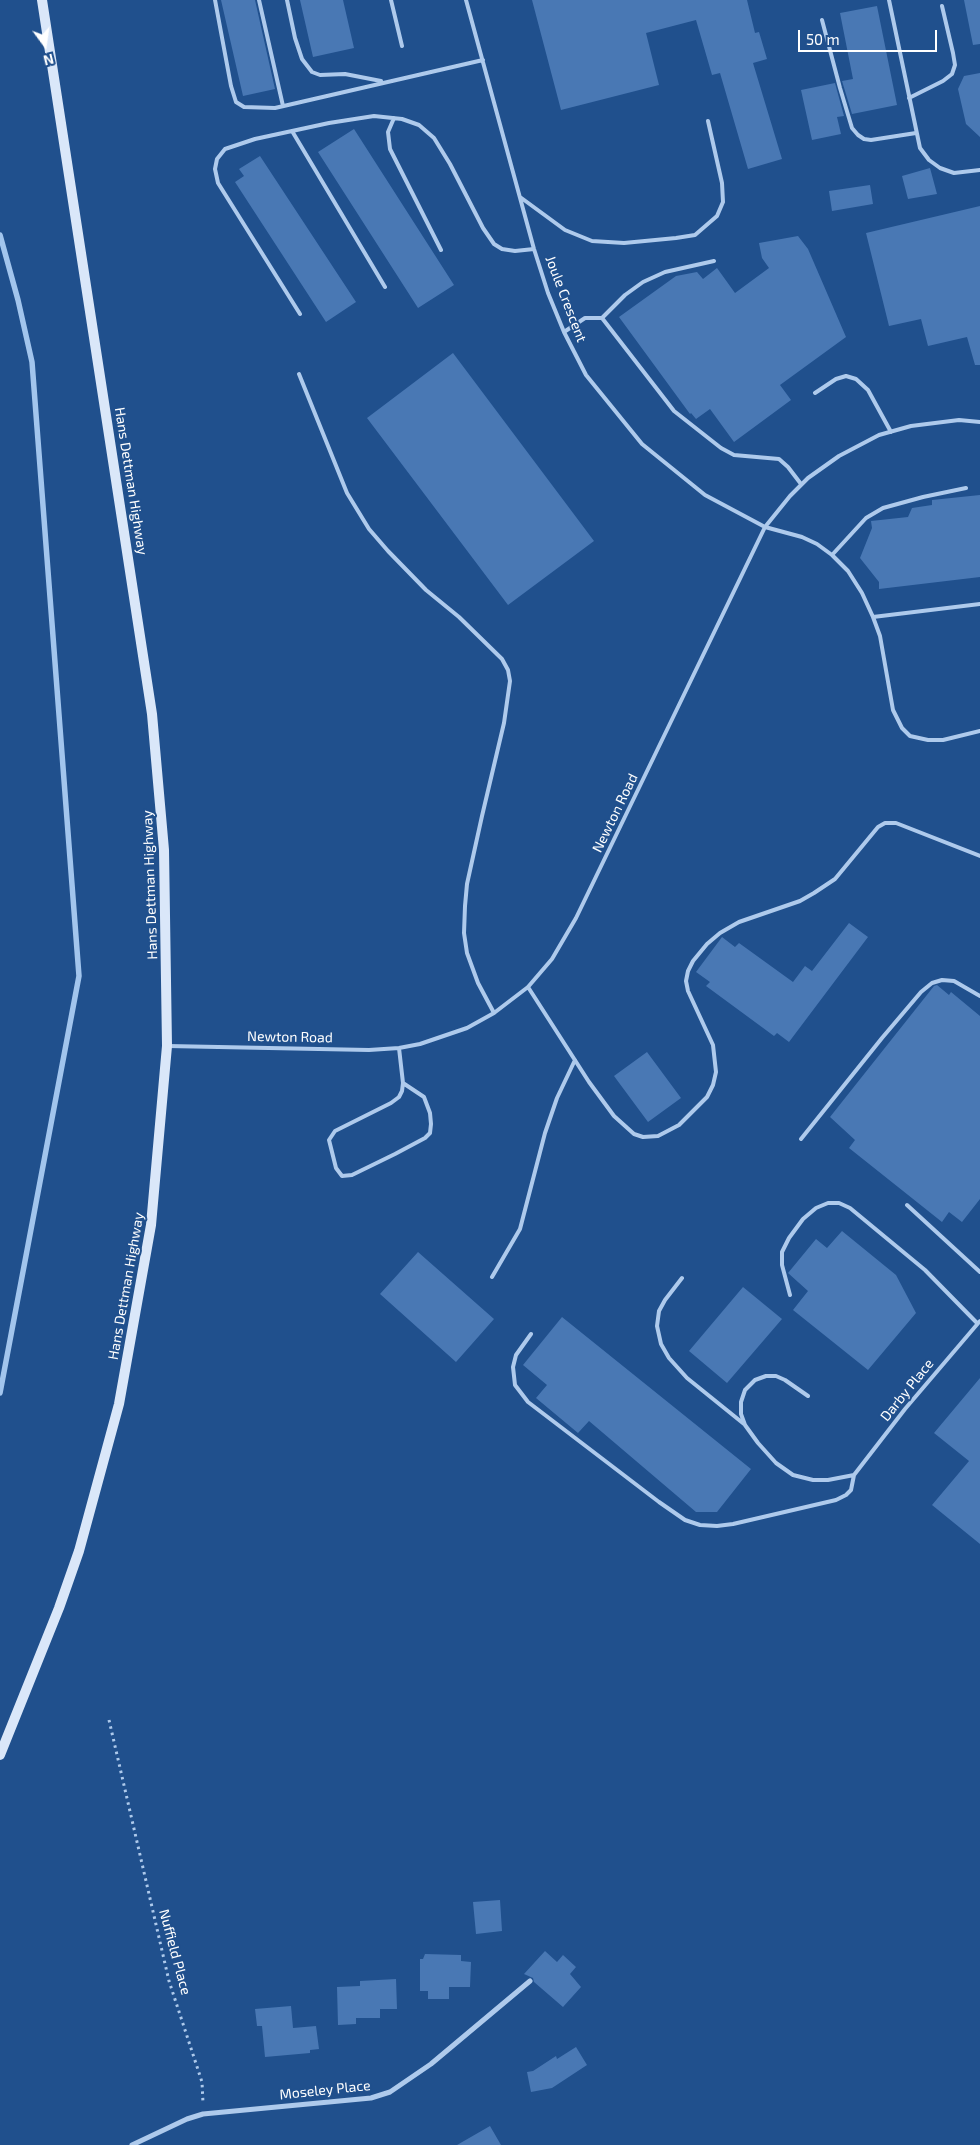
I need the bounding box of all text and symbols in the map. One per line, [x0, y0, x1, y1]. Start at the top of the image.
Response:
north arrow [20, 20, 70, 70]
scale bar [800, 20, 939, 52]
text: 50 m [806, 30, 840, 48]
text: N [42, 51, 56, 70]
street label: Joule Crescent [542, 253, 590, 345]
street label: Hans Dettman Highway [111, 406, 151, 556]
street label: Newton Road [589, 771, 641, 855]
street label: Hans Dettman Highway [139, 810, 161, 960]
street label: Newton Road [247, 1028, 333, 1046]
street label: Hans Dettman Highway [105, 1211, 147, 1361]
street label: Darby Place [877, 1355, 937, 1425]
street label: Nuffield Place [155, 1907, 195, 1997]
street label: Moseley Place [279, 2077, 371, 2103]

